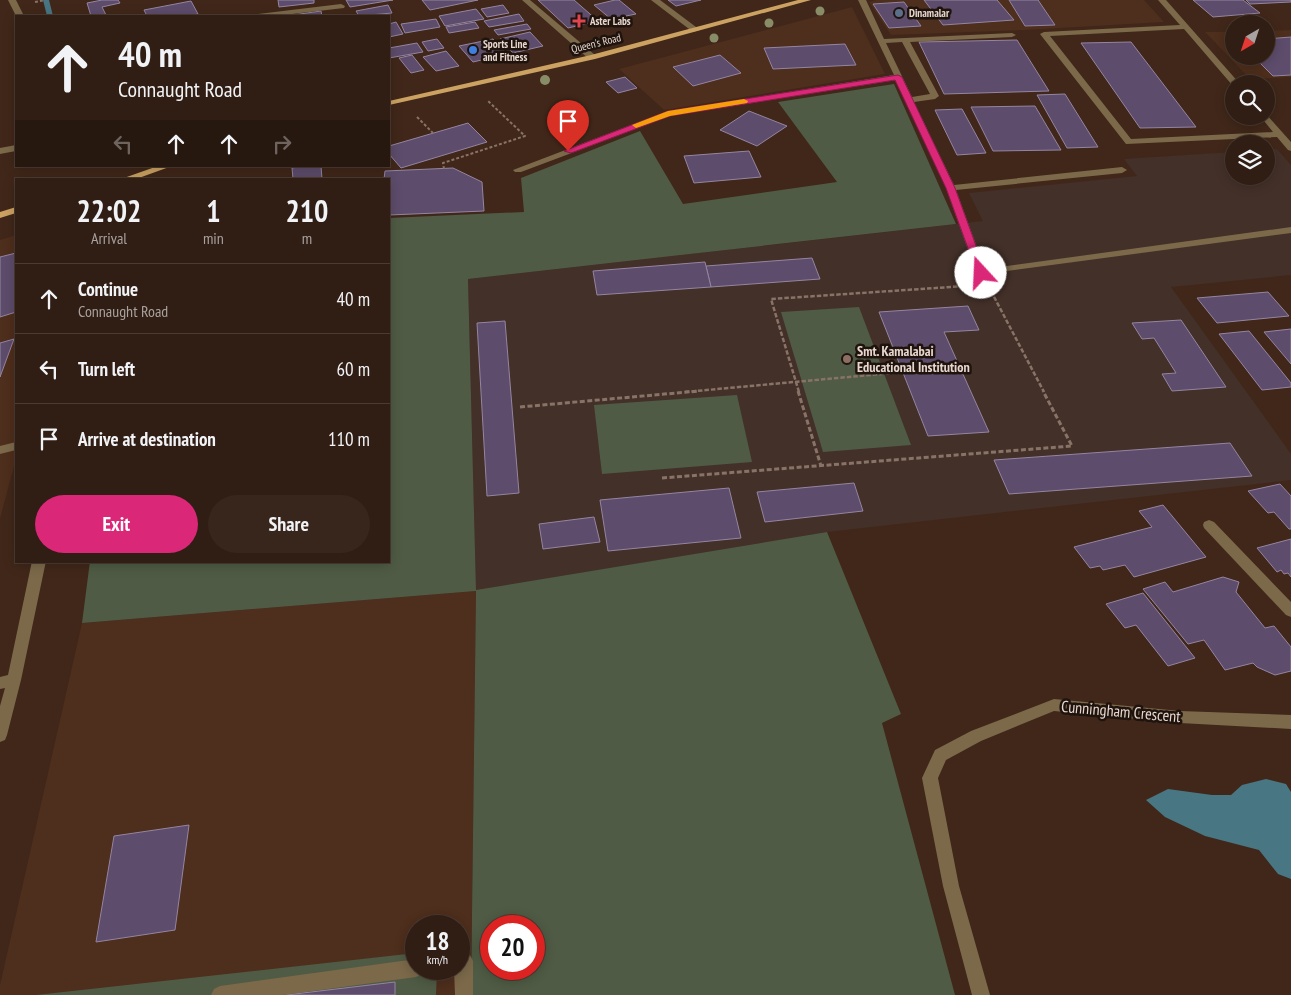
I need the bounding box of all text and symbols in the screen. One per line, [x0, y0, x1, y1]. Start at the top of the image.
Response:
place label: Dinamalar [909, 6, 950, 20]
marker: Dinamalar [893, 7, 905, 19]
marker: Aster Labs [572, 14, 586, 28]
place label: Aster Labs [589, 14, 631, 28]
north arrow [1225, 15, 1275, 65]
map controls [1225, 15, 1275, 185]
street label: Queen's Road [570, 30, 623, 56]
text: 40 m [118, 31, 182, 77]
icon: ahead [35, 35, 100, 100]
place label: Sports Line and Fitness [483, 37, 528, 64]
marker: Sports Line and Fitness [467, 44, 479, 56]
text: Connaught Road [118, 75, 242, 103]
button: search [1225, 75, 1275, 125]
pin [547, 100, 589, 151]
icon: arrive [554, 107, 582, 135]
icon: left [109, 130, 137, 158]
icon: ahead [162, 130, 190, 158]
icon: ahead [215, 130, 243, 158]
icon: right [268, 130, 296, 158]
button: layers [1225, 135, 1275, 185]
text: 22:02 [77, 191, 141, 230]
text: 1 [206, 191, 221, 230]
text: 210 [285, 191, 328, 230]
text: Arrival [91, 228, 127, 248]
text: min [203, 228, 224, 248]
text: m [302, 228, 312, 248]
position arrow [954, 246, 1006, 298]
text: Continue [78, 277, 138, 301]
icon: ahead [35, 285, 63, 313]
text: 40 m [337, 287, 370, 311]
text: Connaught Road [78, 301, 168, 321]
place label: Smt. Kamalabai Educational Institution [857, 342, 970, 376]
marker: Smt. Kamalabai Educational Institution [841, 353, 853, 365]
icon: left [35, 355, 63, 383]
text: Turn left [78, 357, 135, 381]
text: 60 m [337, 357, 370, 381]
icon: arrive [35, 425, 63, 453]
text: Arrive at destination [78, 427, 216, 451]
text: 110 m [328, 427, 370, 451]
button: Exit [35, 495, 198, 553]
button: Share [208, 495, 370, 553]
street label: Cunningham Crescent [1060, 696, 1182, 726]
speed limit sign: 20 [480, 915, 545, 980]
text: 18 [426, 925, 449, 957]
text: km/h [427, 952, 448, 967]

